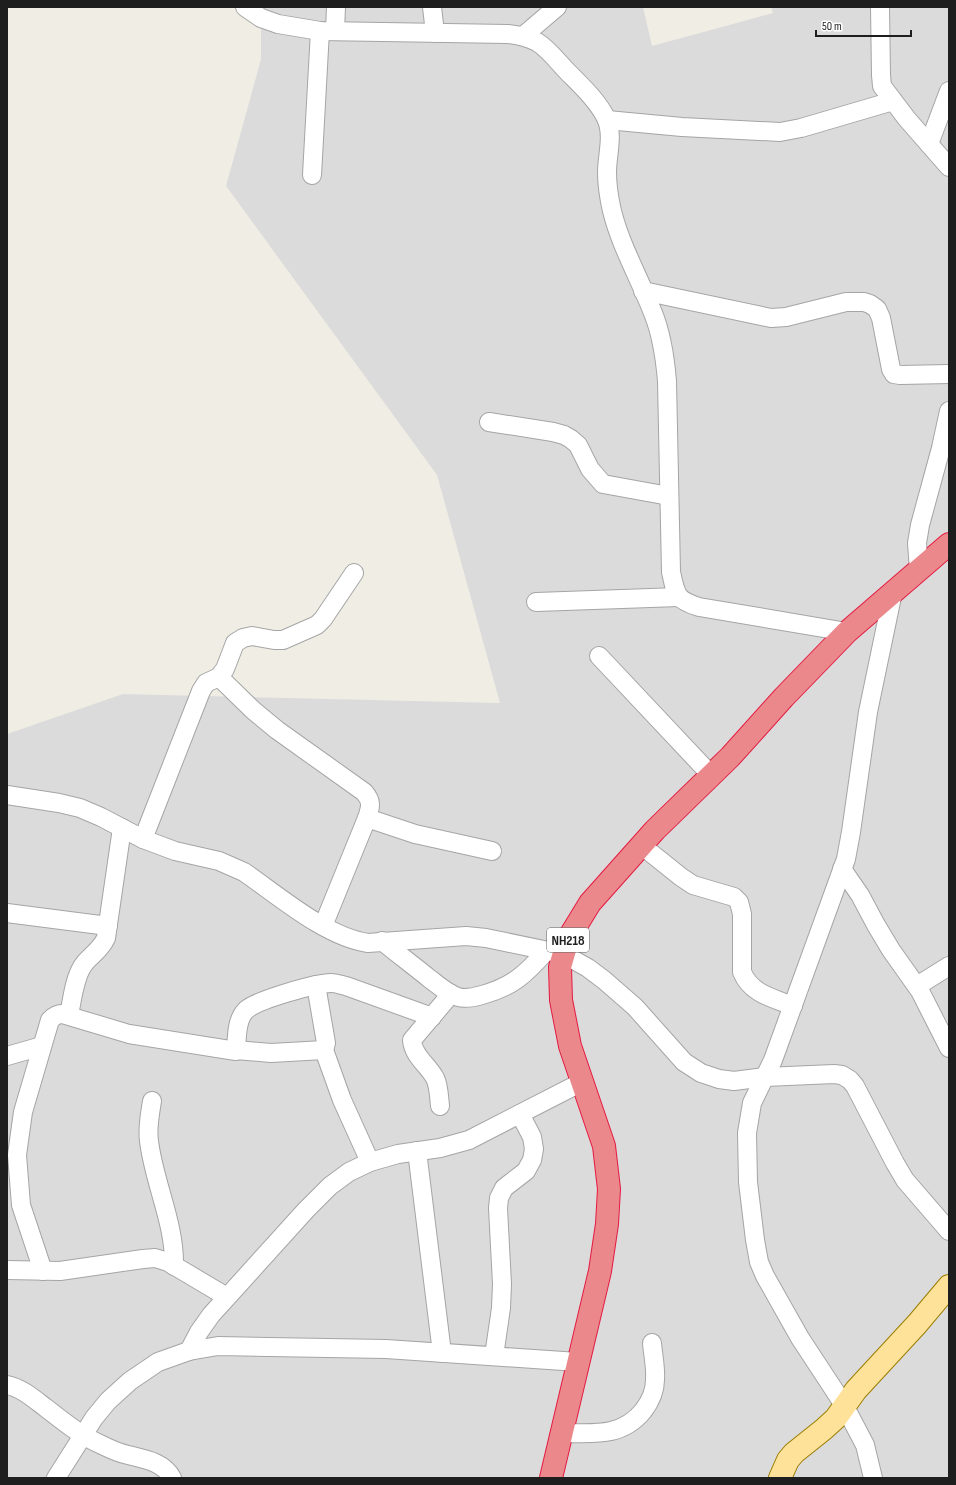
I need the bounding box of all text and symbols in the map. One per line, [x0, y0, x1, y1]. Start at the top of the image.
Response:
scale bar [816, 12, 911, 38]
text: 50 m [822, 19, 842, 34]
road number: NH218 [547, 928, 589, 952]

